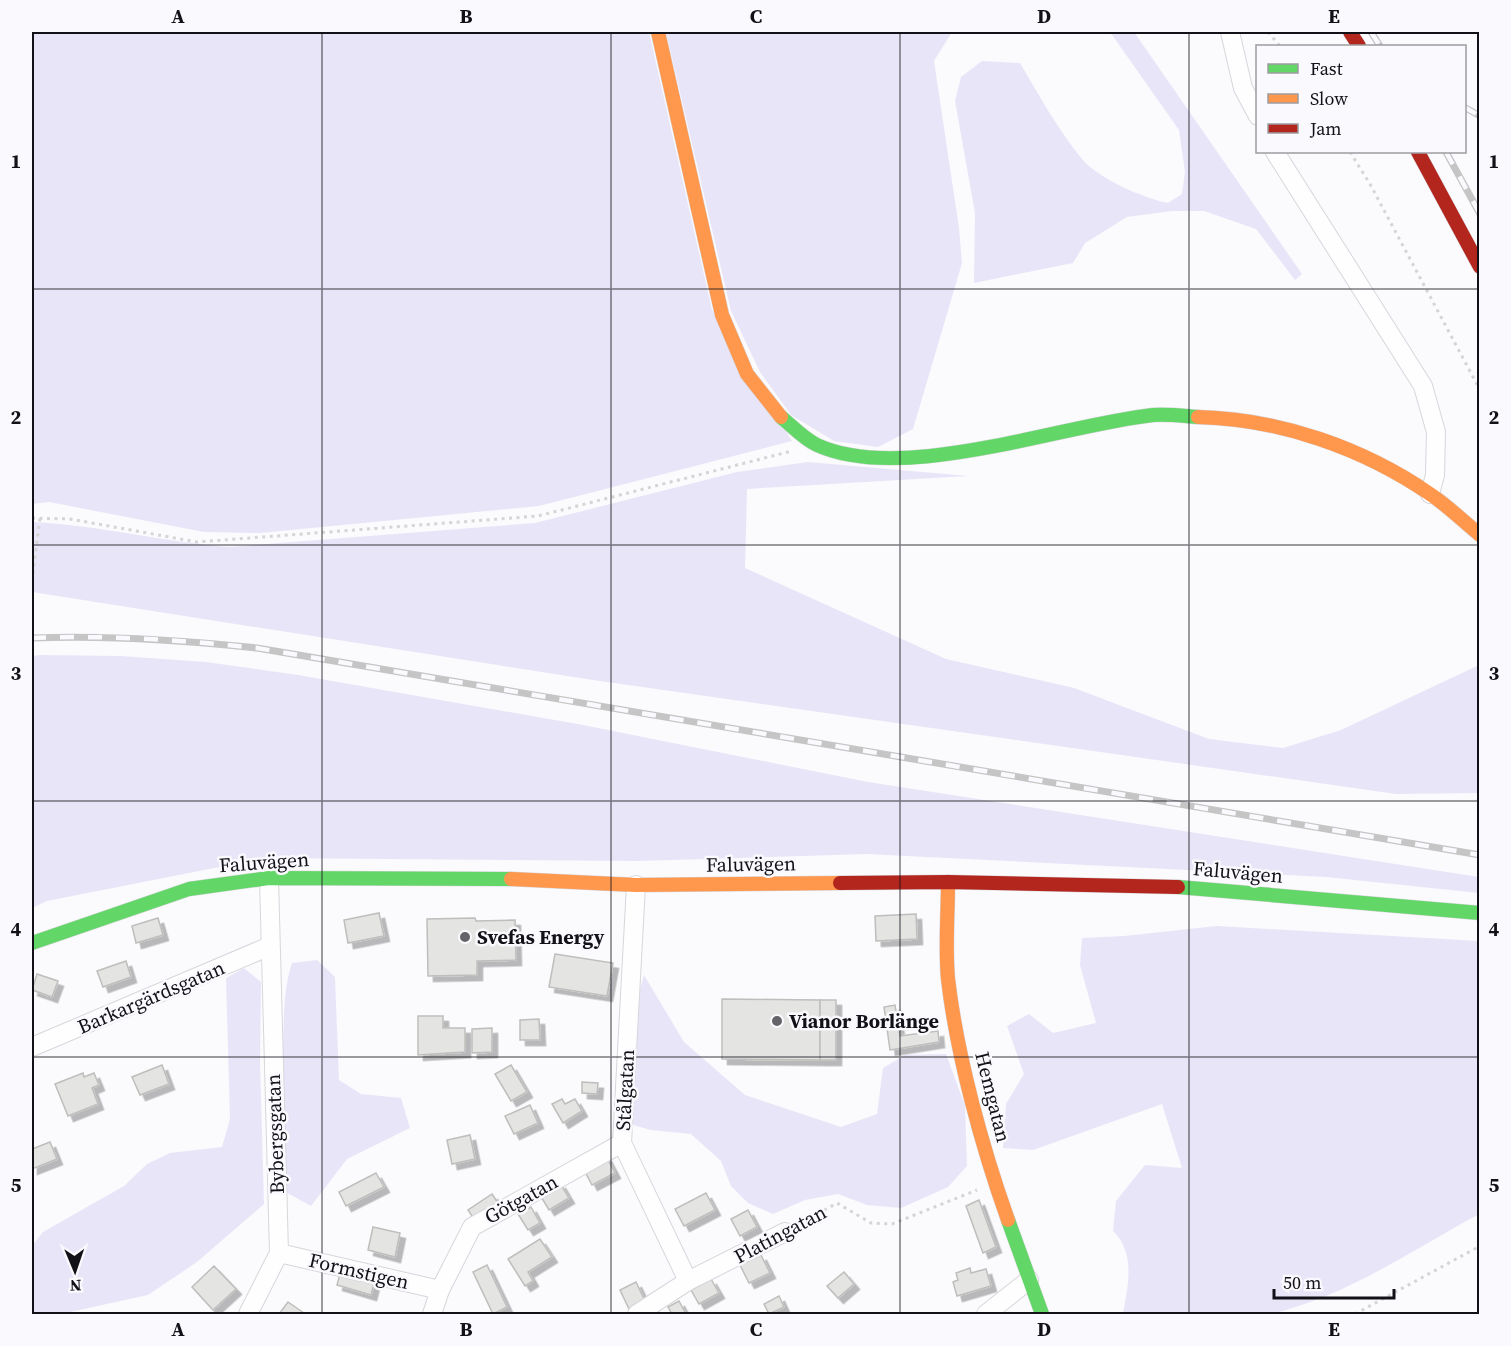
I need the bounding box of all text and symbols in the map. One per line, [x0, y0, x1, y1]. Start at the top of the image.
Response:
text: A [171, 2, 185, 30]
text: B [459, 2, 473, 30]
text: C [750, 2, 762, 30]
text: D [1037, 2, 1051, 30]
text: E [1328, 2, 1340, 30]
legend [1256, 45, 1466, 153]
text: Fast [1310, 56, 1343, 81]
text: Slow [1310, 86, 1348, 111]
text: Jam [1309, 116, 1342, 141]
text: 1 [11, 147, 21, 175]
text: 1 [1489, 147, 1499, 175]
text: 2 [11, 403, 22, 431]
text: 2 [1489, 403, 1500, 431]
text: 3 [11, 659, 22, 687]
text: 3 [1489, 659, 1500, 687]
street label: Faluvägen [218, 845, 310, 879]
street label: Faluvägen [706, 849, 796, 879]
street label: Faluvägen [1192, 854, 1284, 890]
text: 4 [11, 915, 22, 943]
text: 4 [1489, 915, 1500, 943]
place label: Svefas Energy [477, 923, 605, 951]
marker: Svefas Energy [458, 930, 472, 944]
street label: Barkargärdsgatan [73, 953, 229, 1041]
place label: Vianor Borlänge [789, 1007, 939, 1035]
marker: Vianor Borlänge [770, 1014, 784, 1028]
street label: Stålgatan [609, 1049, 641, 1131]
street label: Hemgatan [968, 1049, 1018, 1145]
street label: Bybergsgatan [259, 1073, 291, 1195]
street label: Götgatan [479, 1167, 563, 1231]
text: 5 [11, 1171, 22, 1199]
text: 5 [1489, 1171, 1500, 1199]
street label: Platingatan [729, 1198, 831, 1270]
north arrow [45, 1241, 105, 1301]
street label: Formstigen [306, 1246, 412, 1296]
scale bar [1274, 1262, 1394, 1300]
text: 50 m [1283, 1270, 1321, 1295]
text: N [69, 1275, 82, 1297]
text: A [171, 1315, 185, 1343]
text: B [459, 1315, 473, 1343]
text: C [750, 1315, 762, 1343]
text: D [1037, 1315, 1051, 1343]
text: E [1328, 1315, 1340, 1343]

